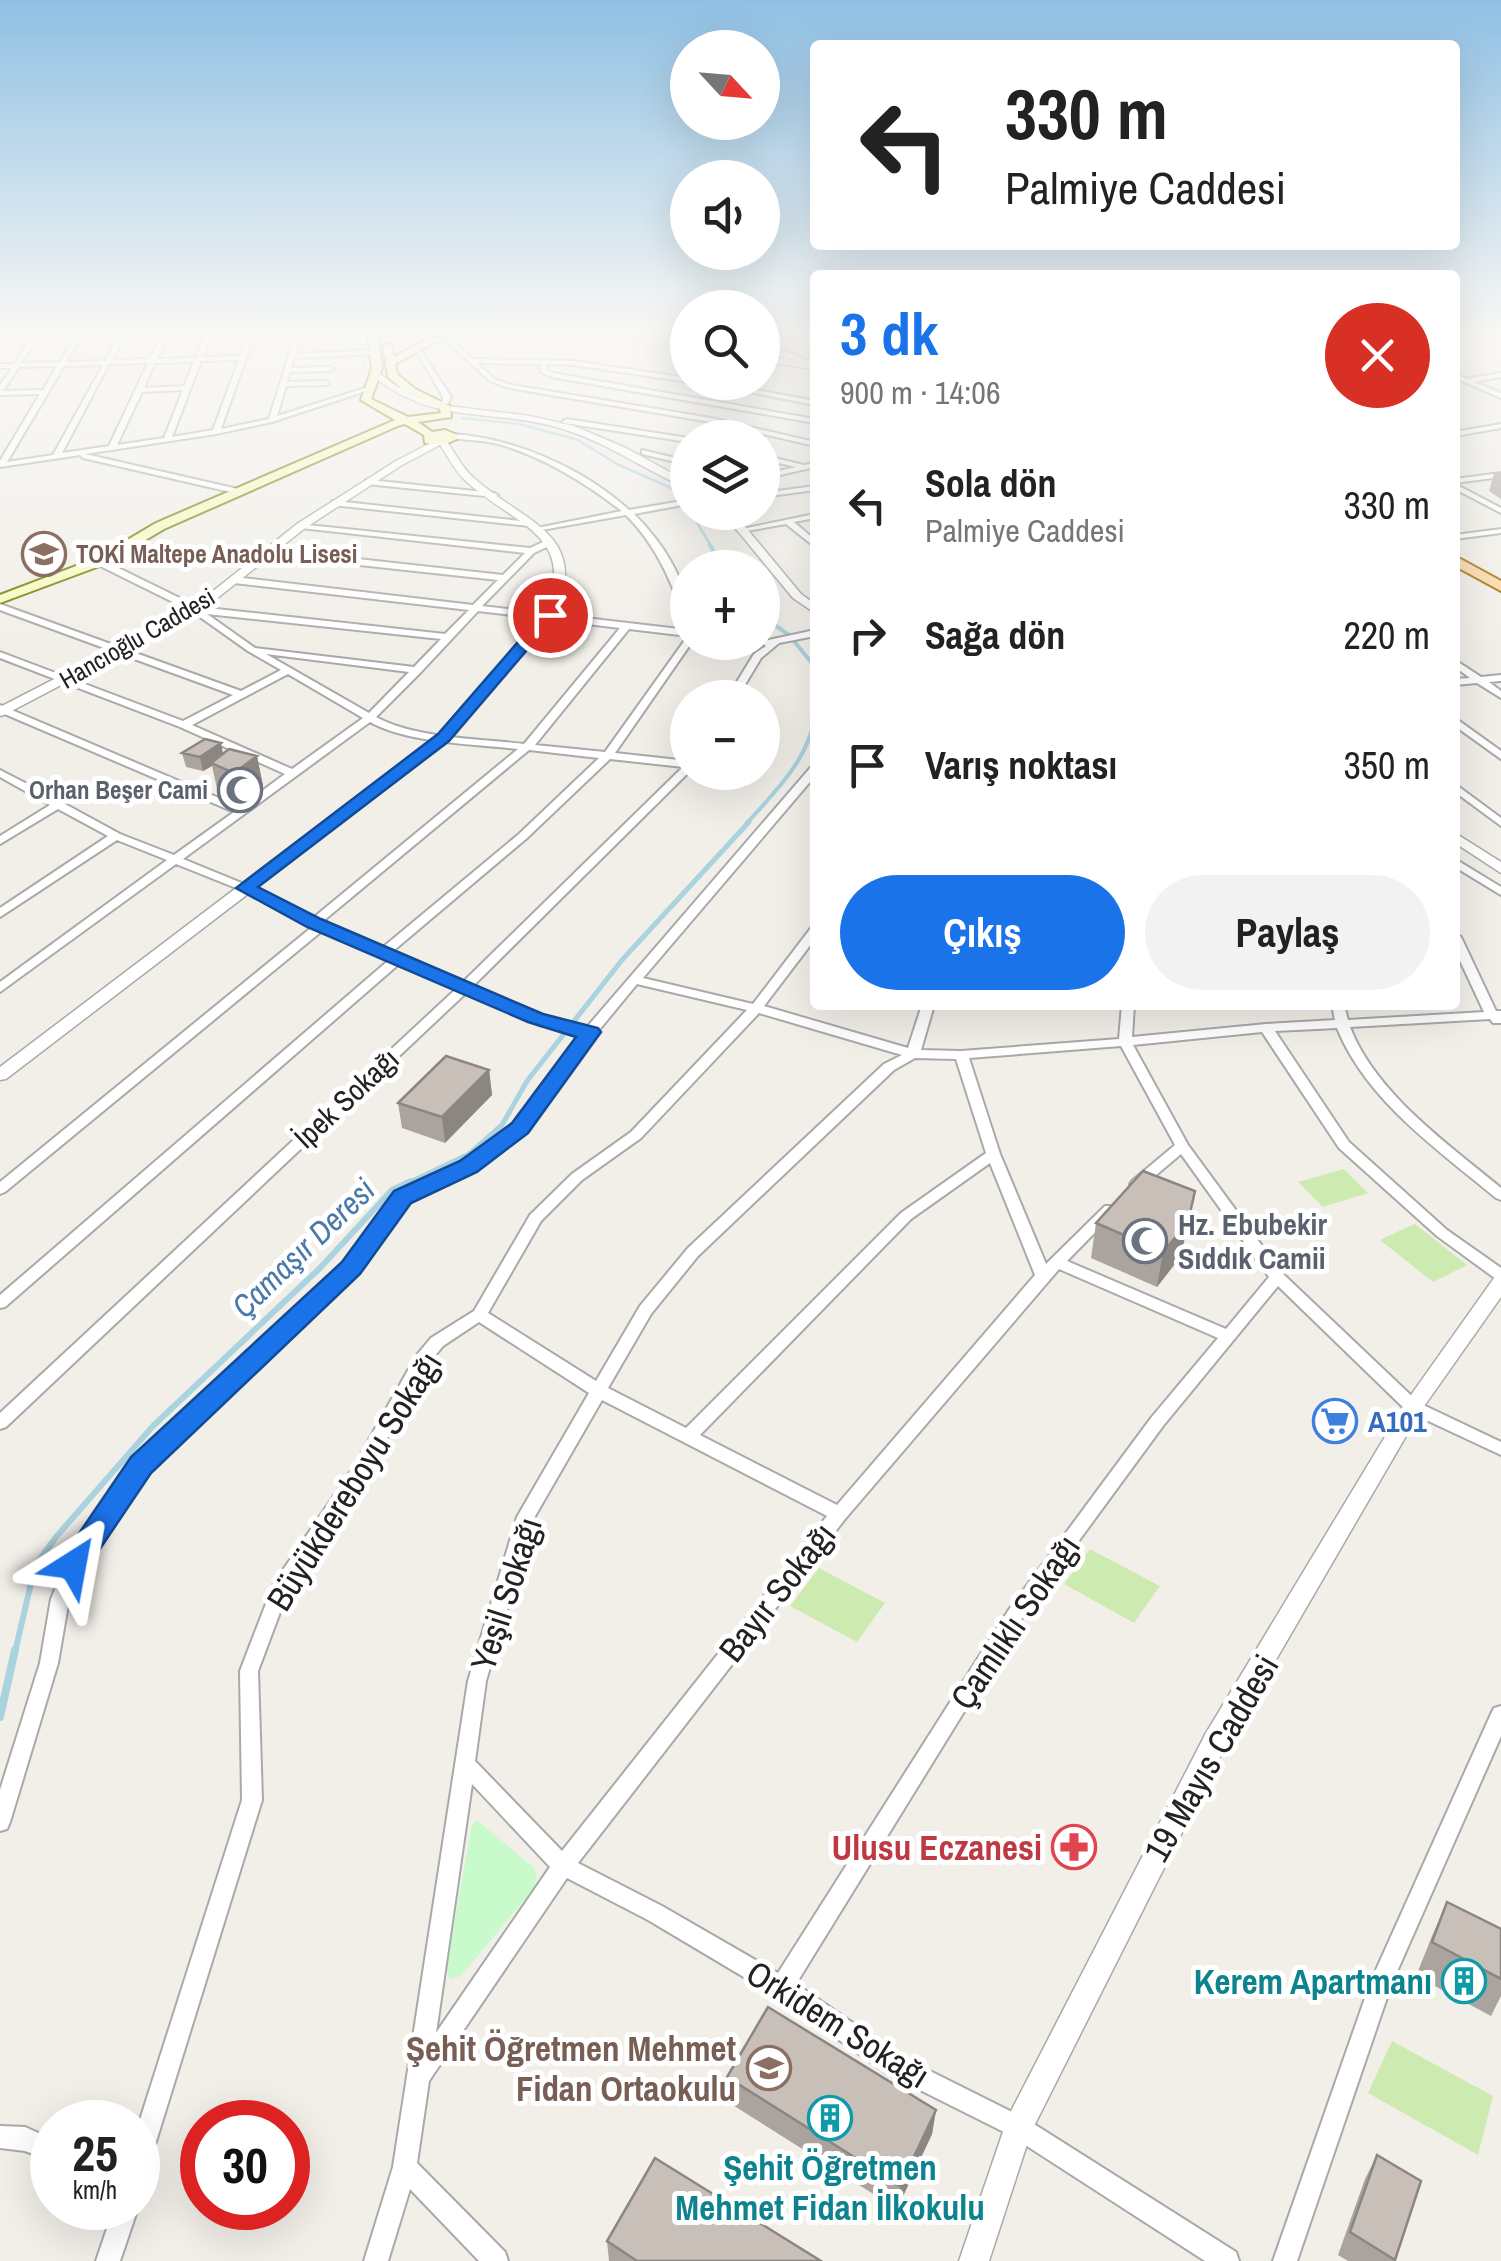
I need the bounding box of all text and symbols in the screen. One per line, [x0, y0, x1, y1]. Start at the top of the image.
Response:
north arrow [670, 30, 780, 140]
map controls [670, 30, 780, 790]
text: 330 m [1005, 67, 1168, 161]
icon: left [840, 80, 970, 210]
text: Palmiye Caddesi [1005, 157, 1286, 218]
button: sound [670, 160, 780, 270]
button: search [670, 290, 780, 400]
text: 3 dk [840, 293, 938, 374]
button: close [1325, 303, 1430, 408]
text: 900 m · 14:06 [840, 371, 1000, 414]
button: layers [670, 420, 780, 530]
text: Sola dön [925, 458, 1057, 509]
icon: left [840, 478, 895, 533]
text: 330 m [1343, 480, 1430, 531]
text: Palmiye Caddesi [925, 509, 1125, 552]
school or university icon: TOKİ Maltepe Anadolu Lisesi [21, 531, 67, 577]
place label: TOKİ Maltepe Anadolu Lisesi [76, 537, 357, 571]
button: + [670, 550, 780, 660]
pin [508, 573, 593, 658]
street label: Hancıoğlu Caddesi [53, 580, 221, 696]
icon: arrive [523, 588, 578, 643]
icon: right [840, 608, 895, 663]
text: Sağa dön [925, 610, 1065, 661]
text: 220 m [1343, 610, 1430, 661]
button: − [670, 680, 780, 790]
icon: arrive [840, 738, 895, 793]
text: Varış noktası [925, 740, 1117, 791]
text: 350 m [1343, 740, 1430, 791]
mosque icon: Orhan Beşer Cami [217, 767, 263, 813]
place label: Orhan Beşer Cami [29, 773, 208, 807]
button: Çıkış [840, 875, 1125, 990]
button: Paylaş [1145, 875, 1430, 990]
street label: İpek Sokağı [285, 1039, 407, 1157]
water label: Çamaşır Deresi [222, 1168, 385, 1327]
place label: Hz. Ebubekir Sıddık Camii [1178, 1204, 1327, 1278]
mosque icon: Hz. Ebubekir Sıddık Camii [1122, 1218, 1168, 1264]
street label: Büyükdereboyu Sokağı [255, 1343, 453, 1619]
supermarket icon: A101 [1312, 1398, 1358, 1444]
place label: A101 [1368, 1401, 1427, 1441]
street label: Yeşil Sokağı [459, 1511, 553, 1677]
position arrow [21, 1513, 125, 1617]
street label: Bayır Sokağı [708, 1513, 846, 1671]
street label: Çamlıklı Sokağı [939, 1526, 1091, 1718]
street label: 19 Mayıs Caddesi [1133, 1646, 1289, 1870]
place label: Ulusu Eczanesi [831, 1824, 1042, 1871]
pharmacy icon: Ulusu Eczanesi [1051, 1824, 1097, 1870]
street label: Orkidem Sokağı [738, 1949, 938, 2099]
place label: Kerem Apartmanı [1194, 1958, 1432, 2005]
building icon: Kerem Apartmanı [1441, 1958, 1487, 2004]
place label: Şehit Öğretmen Mehmet Fidan Ortaokulu [406, 2025, 736, 2112]
school or university icon: Şehit Öğretmen Mehmet Fidan Ortaokulu [746, 2045, 792, 2091]
building icon: Şehit Öğretmen Mehmet Fidan İlkokulu [807, 2095, 853, 2141]
speed limit sign: 30 [180, 2100, 310, 2230]
text: 25 [72, 2119, 118, 2187]
place label: Şehit Öğretmen Mehmet Fidan İlkokulu [675, 2144, 985, 2231]
text: km/h [73, 2173, 117, 2207]

